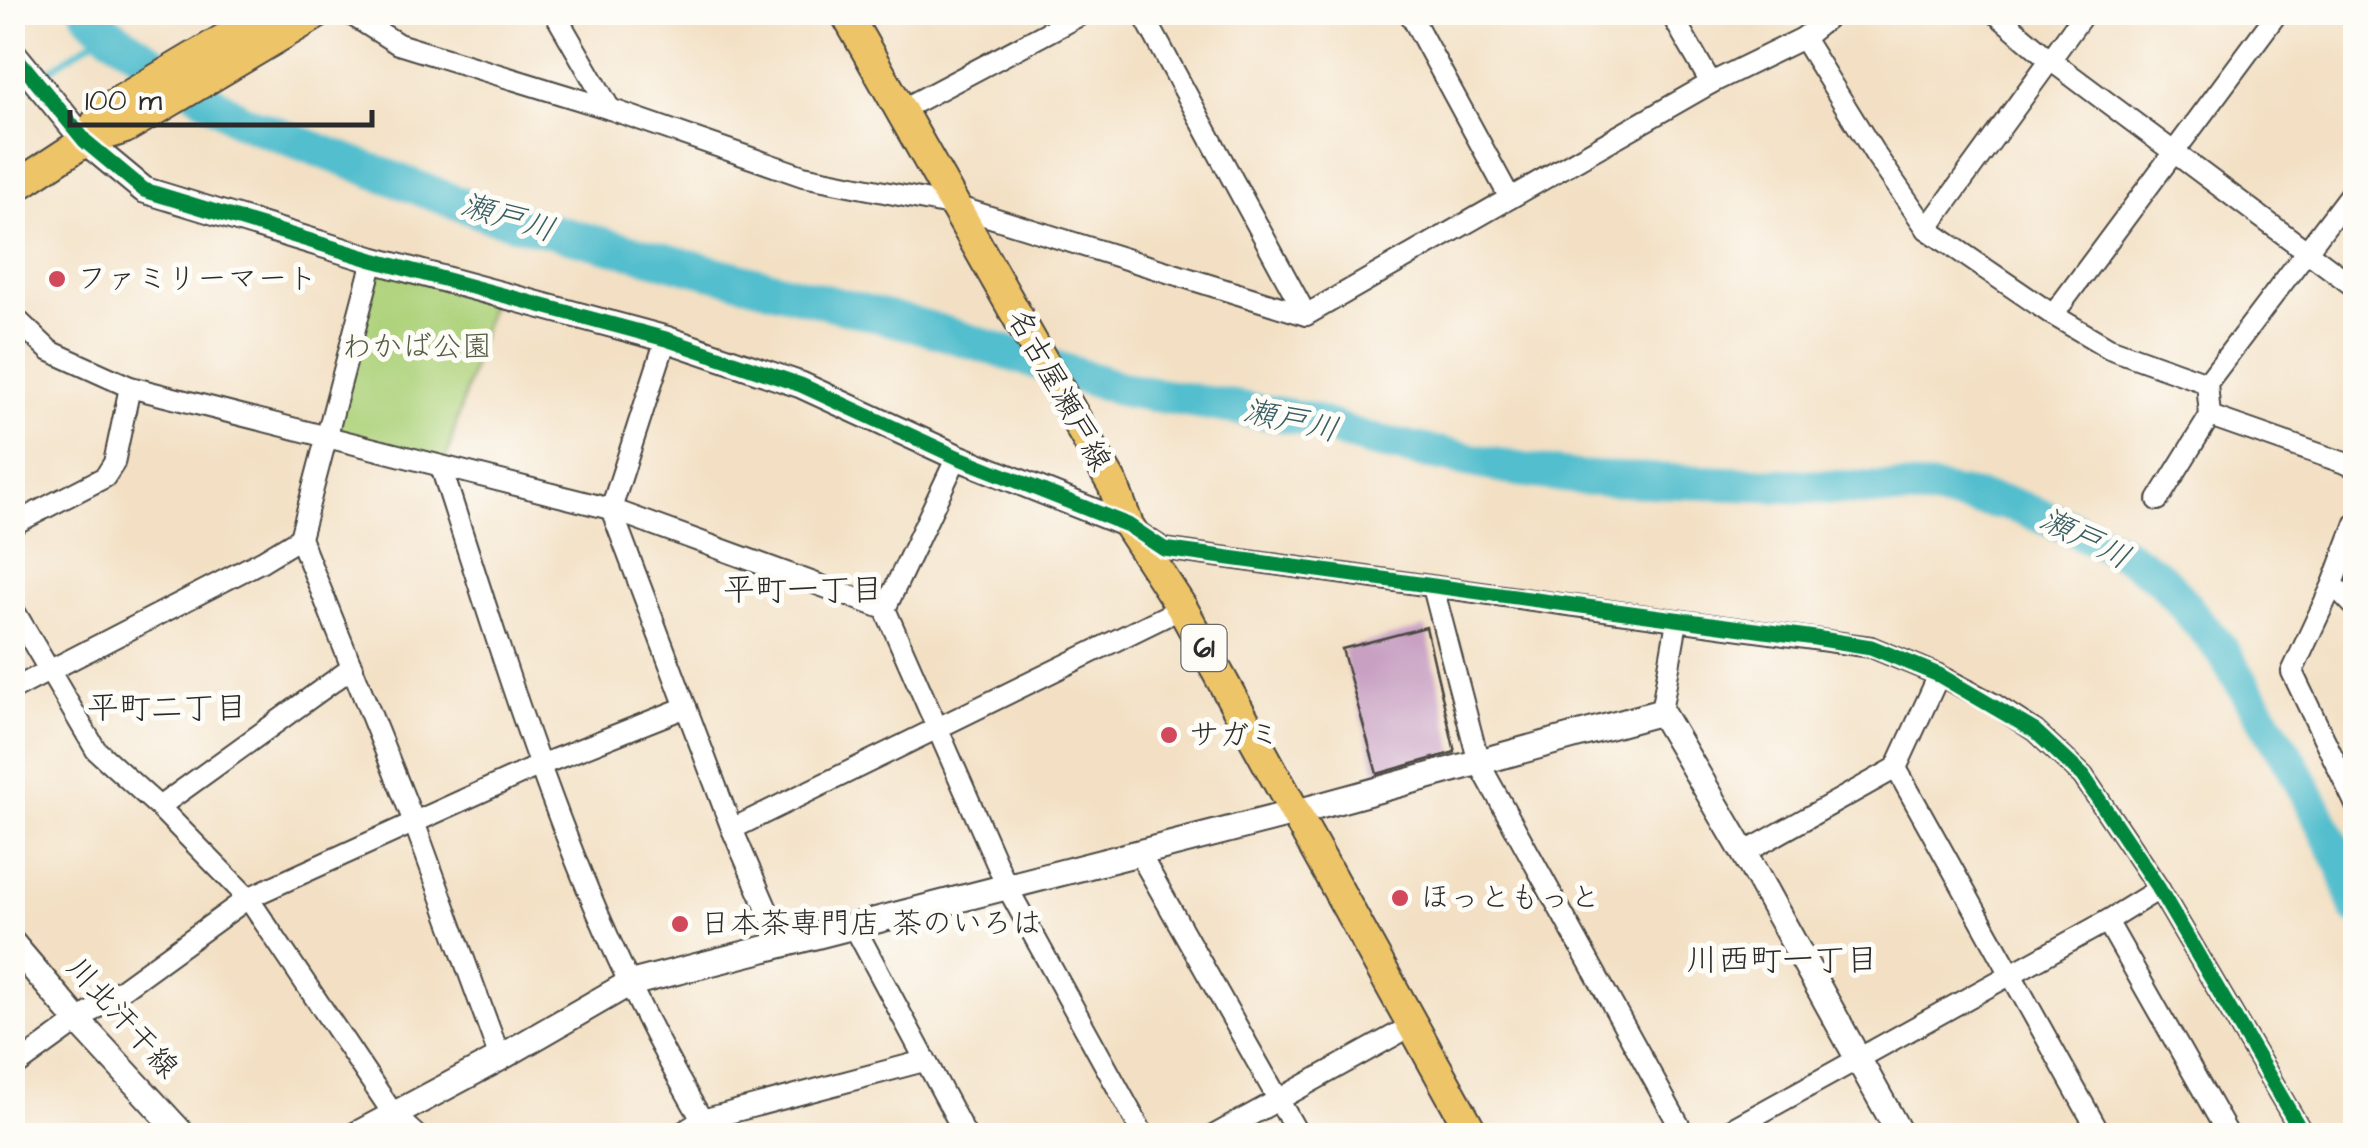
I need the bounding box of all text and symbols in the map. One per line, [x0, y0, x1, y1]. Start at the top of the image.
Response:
scale bar [70, 65, 372, 127]
text: 100 m [85, 80, 163, 122]
water label: 瀬戸川 [456, 182, 560, 254]
place label: ファミリーマート [77, 258, 318, 300]
marker: ファミリーマート [46, 268, 68, 290]
street label: 名古屋瀬戸線 [997, 301, 1121, 479]
park label: わかば公園 [342, 326, 492, 368]
water label: 瀬戸川 [1239, 388, 1343, 454]
water label: 瀬戸川 [2032, 497, 2138, 581]
district label: 平町一丁目 [723, 568, 883, 613]
road number: 61 [1182, 625, 1226, 671]
district label: 平町二丁目 [87, 686, 247, 731]
place label: サガミ [1189, 714, 1279, 756]
marker: サガミ [1158, 724, 1180, 746]
place label: ほっともっと [1420, 877, 1600, 919]
marker: ほっともっと [1389, 887, 1411, 909]
place label: 日本茶専門店 茶のいろは [700, 903, 1042, 945]
marker: 日本茶専門店 茶のいろは [669, 913, 691, 935]
district label: 川西町一丁目 [1686, 938, 1878, 983]
street label: 川北汗干線 [56, 948, 188, 1088]

